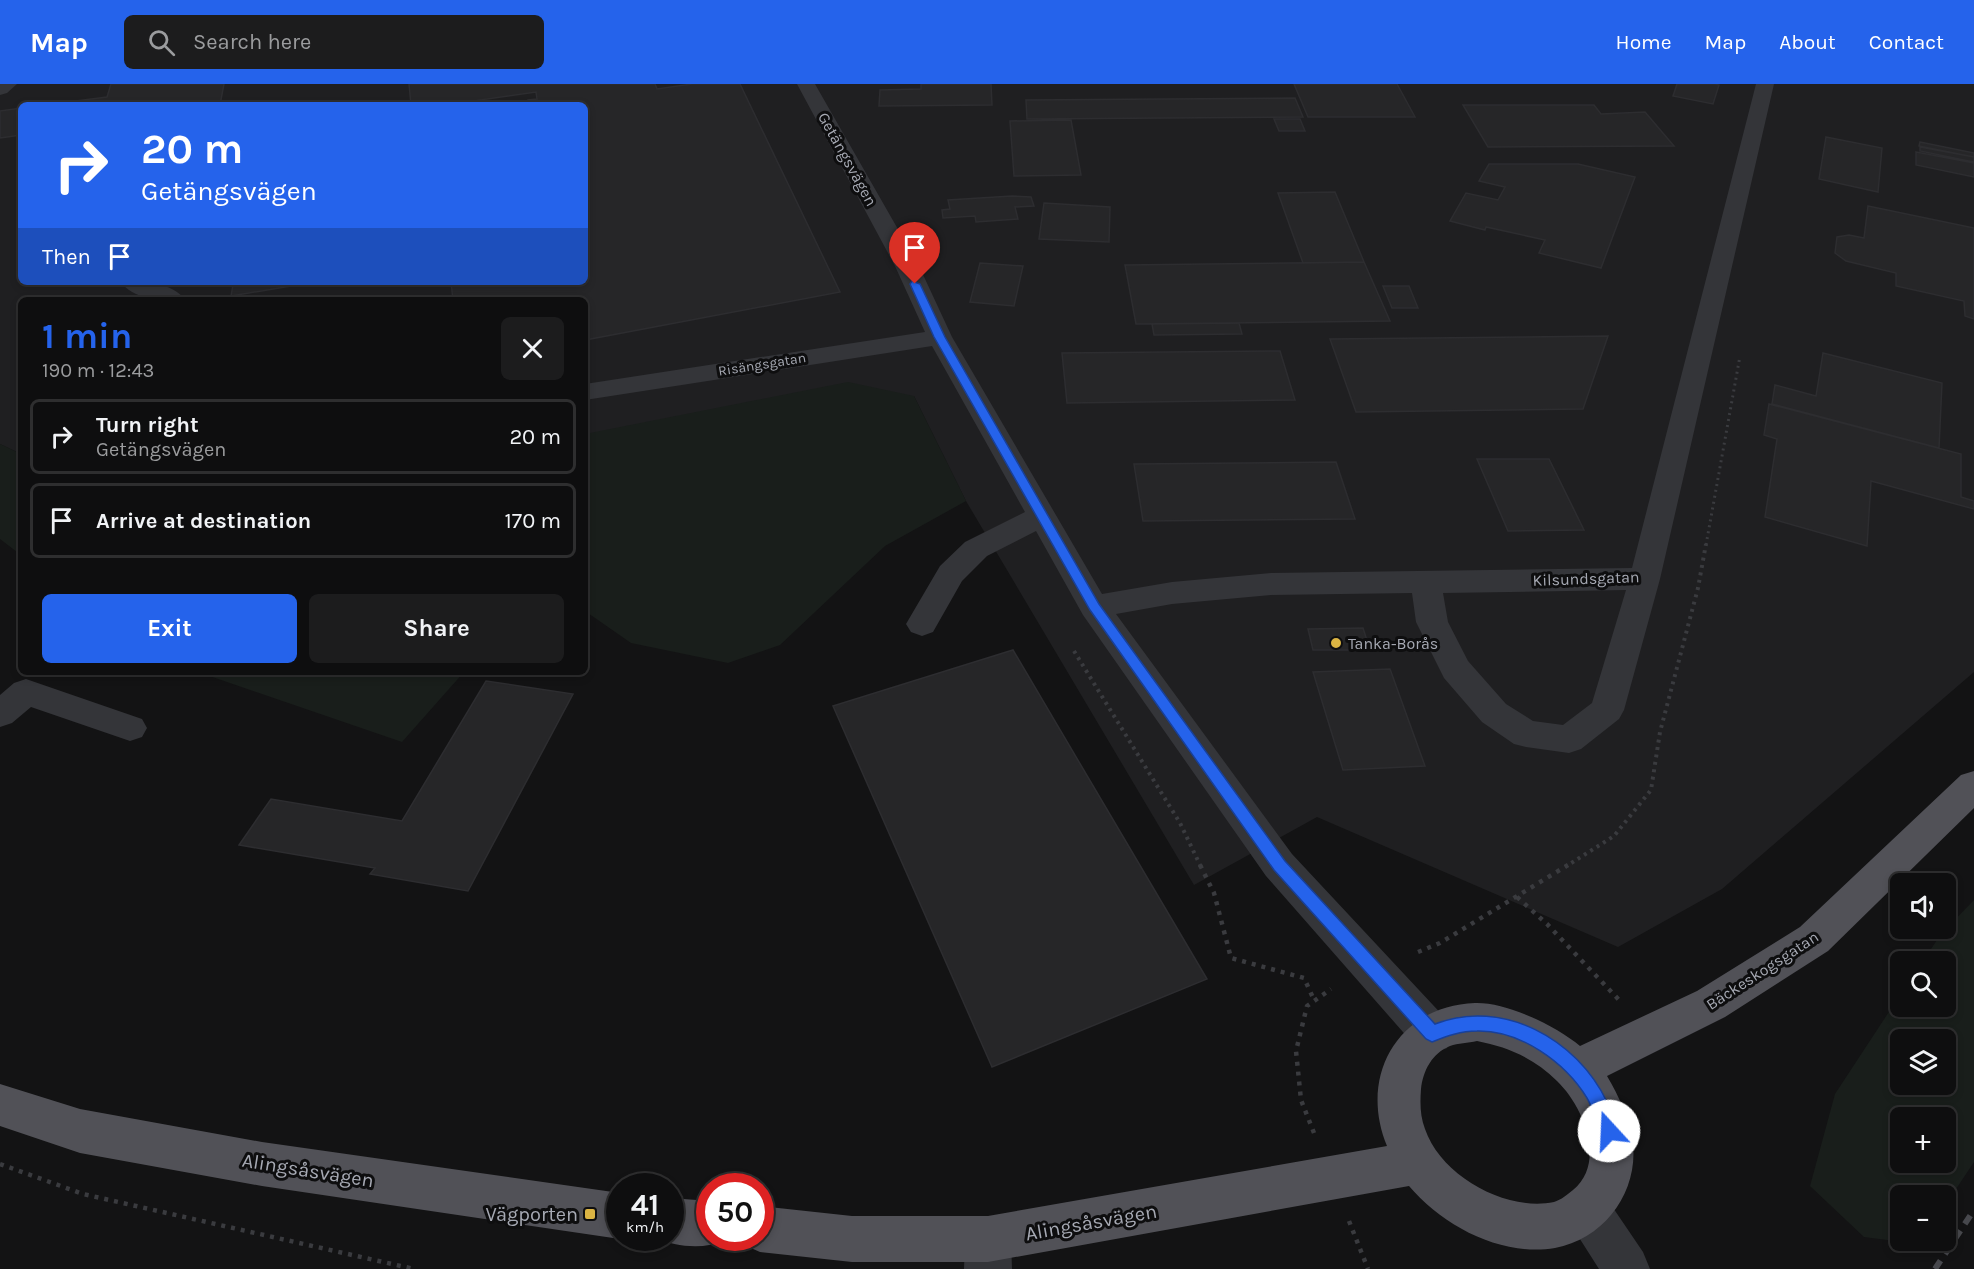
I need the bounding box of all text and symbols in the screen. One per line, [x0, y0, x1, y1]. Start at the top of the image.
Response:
search box [124, 15, 544, 69]
text: Map [30, 26, 88, 59]
icon: search [145, 26, 178, 59]
text: Search here [193, 29, 311, 55]
text: Home [1616, 30, 1672, 54]
text: Map [1705, 30, 1746, 54]
text: About [1779, 30, 1836, 54]
text: Contact [1869, 30, 1944, 54]
street label: Getängsvägen [814, 109, 881, 209]
text: 20 m [141, 124, 243, 174]
icon: right [42, 126, 120, 204]
text: Getängsvägen [141, 175, 317, 207]
pin [889, 222, 940, 284]
icon: arrive [898, 231, 931, 264]
icon: arrive [103, 240, 136, 273]
text: Then [42, 244, 91, 270]
text: 1 min [42, 315, 132, 357]
button: close [501, 317, 564, 380]
street label: Risängsgatan [717, 349, 807, 380]
text: 190 m · 12:43 [42, 359, 154, 382]
text: Turn right [96, 412, 199, 438]
icon: right [45, 420, 78, 453]
text: 20 m [509, 424, 561, 450]
text: Getängsvägen [96, 438, 226, 461]
icon: arrive [45, 504, 78, 537]
text: Arrive at destination [96, 508, 311, 534]
text: 170 m [505, 508, 561, 534]
street label: Kilsundsgatan [1532, 567, 1640, 590]
button: Exit [42, 594, 297, 663]
button: Share [309, 594, 564, 663]
place label: Tanka-Borås [1348, 634, 1438, 653]
marker: Tanka-Borås [1329, 636, 1343, 650]
map controls [1890, 873, 1956, 1251]
button: sound [1890, 873, 1956, 939]
street label: Bäckeskogsgatan [1703, 927, 1822, 1014]
button: search [1890, 951, 1956, 1017]
button: layers [1890, 1029, 1956, 1095]
position arrow [1577, 1099, 1641, 1163]
button: + [1890, 1107, 1956, 1173]
street label: Alingsåsvägen [240, 1149, 375, 1192]
speed limit sign: 50 [696, 1173, 774, 1251]
button: − [1890, 1185, 1956, 1251]
text: 41 [631, 1187, 659, 1223]
street label: Alingsåsvägen [1024, 1200, 1159, 1245]
place label: Vägporten [485, 1203, 578, 1226]
marker: Vägporten [583, 1207, 597, 1221]
text: km/h [626, 1218, 664, 1236]

